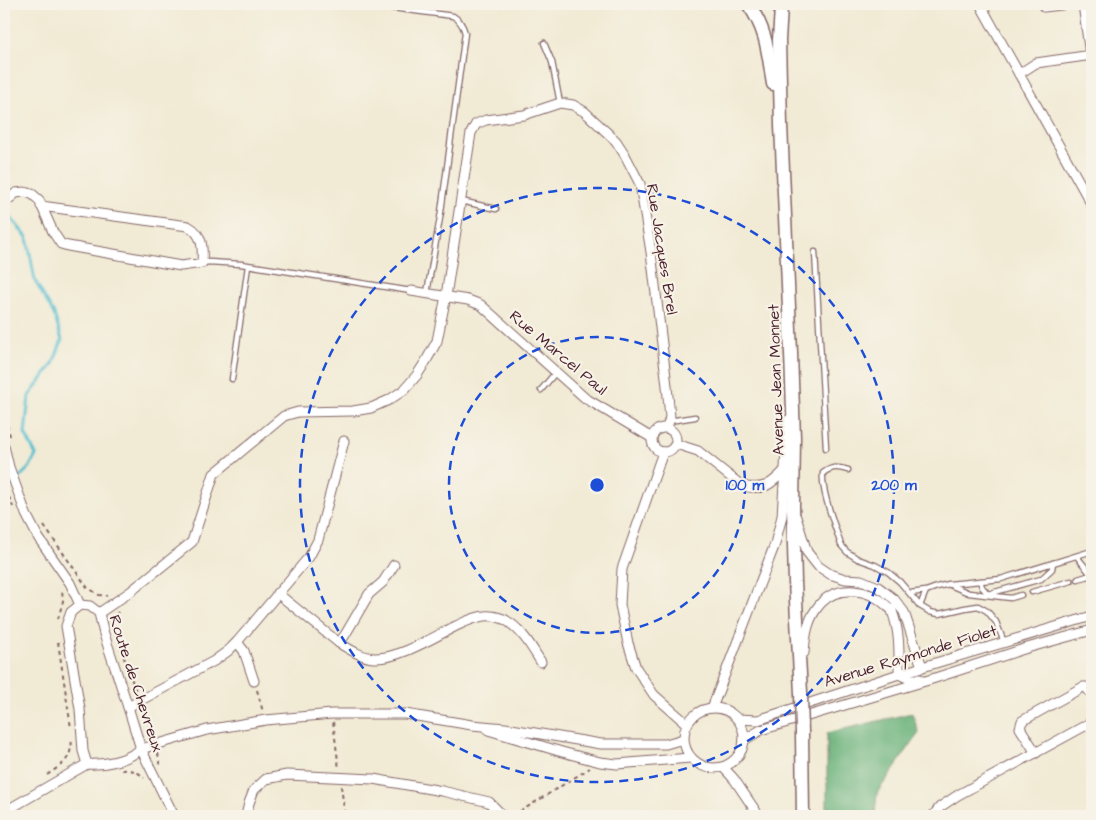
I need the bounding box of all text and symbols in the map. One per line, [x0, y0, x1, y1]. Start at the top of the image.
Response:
street label: Rue Jacques Brel [641, 182, 683, 316]
street label: Avenue Jean Monnet [762, 303, 790, 456]
street label: Rue Marcel Paul [505, 305, 612, 400]
text: 100 m [726, 475, 765, 496]
text: 200 m [870, 475, 917, 496]
centre of rings [588, 476, 606, 494]
street label: Route de Chevreux [104, 612, 169, 755]
street label: Avenue Raymonde Fiolet [821, 619, 1000, 694]

